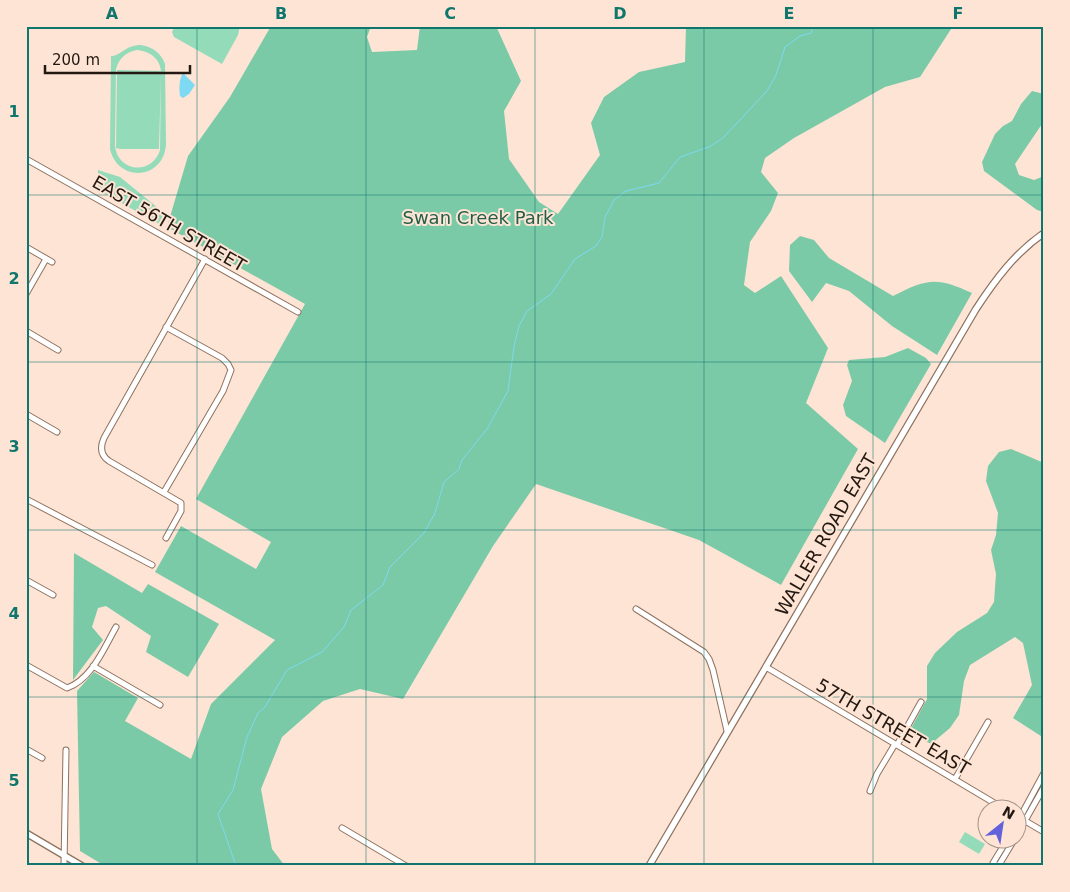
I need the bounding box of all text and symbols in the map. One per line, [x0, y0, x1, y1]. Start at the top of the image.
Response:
text: A [106, 4, 119, 23]
text: B [275, 4, 287, 23]
text: C [444, 4, 456, 23]
text: D [613, 4, 627, 23]
text: E [784, 4, 794, 23]
text: F [953, 4, 963, 23]
scale bar [45, 42, 190, 74]
text: 200 m [52, 51, 100, 69]
text: 1 [8, 102, 20, 121]
street label: EAST 56TH STREET [89, 171, 251, 277]
park label: Swan Creek Park [402, 207, 554, 228]
text: 2 [8, 269, 20, 288]
text: 3 [8, 437, 20, 456]
street label: WALLER ROAD EAST [771, 449, 881, 619]
text: 4 [8, 604, 20, 623]
street label: 57TH STREET EAST [813, 674, 975, 780]
text: 5 [8, 771, 20, 790]
north arrow [978, 800, 1028, 850]
text: N [999, 803, 1018, 823]

